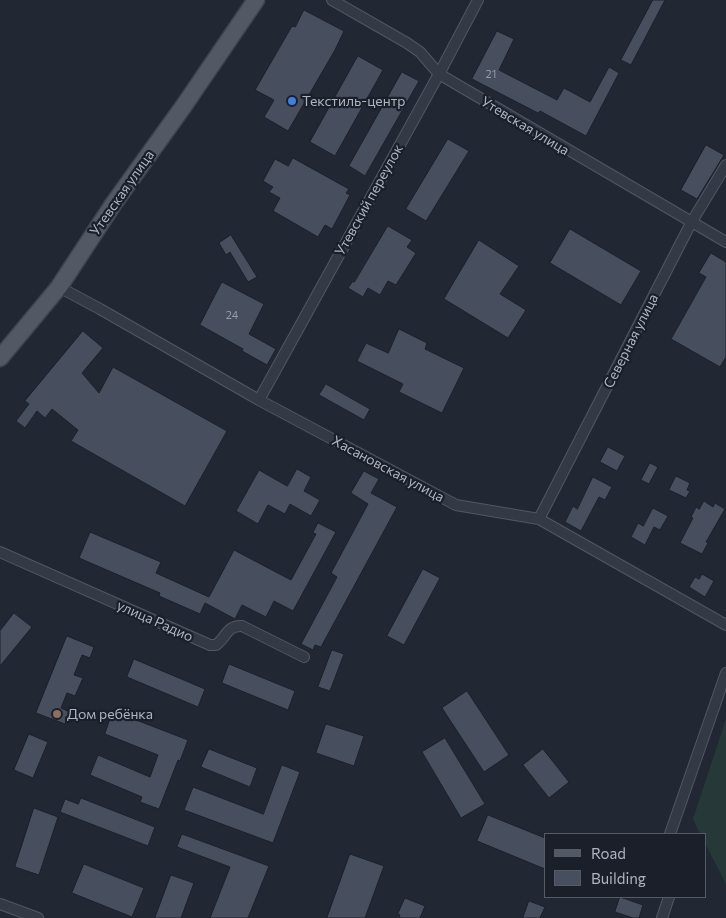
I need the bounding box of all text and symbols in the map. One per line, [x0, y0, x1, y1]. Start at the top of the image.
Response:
house number: 21 [486, 67, 496, 81]
place label: Текстиль-центр [302, 93, 405, 109]
street label: Утевская улица [478, 93, 572, 159]
marker: Текстиль-центр [286, 95, 298, 107]
street label: Утевский переулок [331, 141, 407, 259]
street label: Утевская улица [86, 147, 158, 239]
street label: Северная улица [600, 291, 662, 391]
house number: 24 [226, 308, 238, 322]
street label: Хасановская улица [329, 432, 447, 506]
street label: улица Радио [114, 597, 196, 645]
place label: Дом ребёнка [67, 706, 153, 722]
marker: Дом ребёнка [51, 708, 63, 720]
legend [544, 833, 706, 898]
text: Road [591, 844, 626, 862]
text: Building [591, 869, 646, 887]

